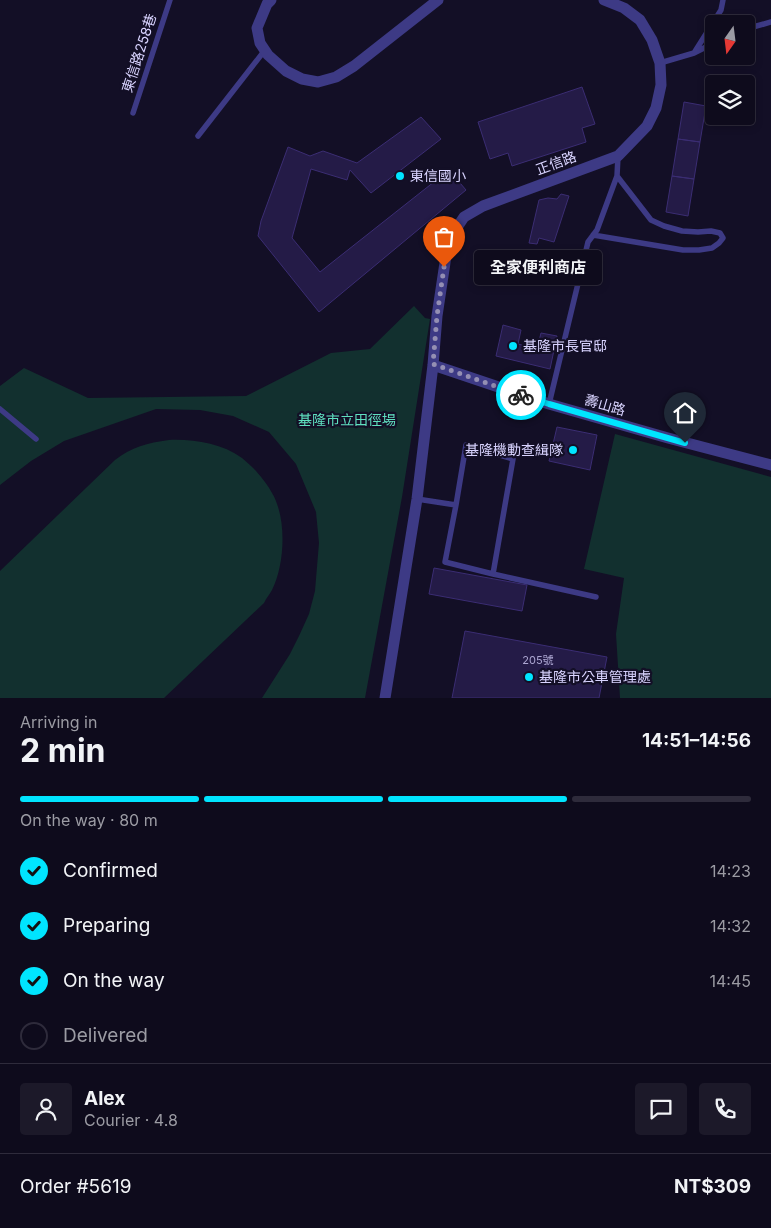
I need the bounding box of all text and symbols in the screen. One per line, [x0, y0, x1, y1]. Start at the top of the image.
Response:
street label: 東信路258巷 [118, 11, 159, 94]
north arrow [705, 15, 755, 65]
map controls [705, 15, 755, 125]
button: layers [705, 75, 755, 125]
street label: 正信路 [533, 147, 578, 178]
place label: 東信國小 [410, 167, 466, 184]
marker: 東信國小 [394, 170, 406, 182]
pin [423, 216, 465, 267]
icon: bag [430, 223, 458, 251]
callout: 全家便利商店 [474, 250, 602, 284]
text: 全家便利商店 [490, 257, 586, 277]
place label: 基隆市長官邸 [523, 337, 607, 354]
marker: 基隆市長官邸 [507, 340, 519, 352]
courier [496, 370, 546, 420]
icon: bike [507, 381, 535, 409]
street label: 壽山路 [583, 391, 628, 418]
pin [664, 392, 706, 443]
icon: home [671, 399, 699, 427]
park label: 基隆市立田徑場 [298, 411, 396, 428]
place label: 基隆機動查緝隊 [465, 441, 563, 458]
marker: 基隆機動查緝隊 [567, 444, 579, 456]
house number: 205號 [522, 653, 554, 667]
place label: 基隆市公車管理處 [539, 668, 651, 685]
marker: 基隆市公車管理處 [523, 671, 535, 683]
text: Arriving in [20, 712, 97, 732]
text: 14:51–14:56 [642, 729, 751, 752]
text: 2 min [20, 731, 106, 770]
text: On the way · 80 m [20, 810, 158, 830]
icon: check [20, 857, 48, 885]
text: Confirmed [63, 859, 158, 882]
text: 14:23 [710, 861, 751, 881]
icon: check [20, 912, 48, 940]
text: Preparing [63, 914, 150, 937]
text: 14:32 [710, 916, 751, 936]
icon: check [20, 967, 48, 995]
text: On the way [63, 969, 165, 992]
text: 14:45 [709, 971, 751, 991]
text: Delivered [63, 1024, 148, 1047]
button: person [20, 1083, 72, 1135]
button: chat [635, 1083, 687, 1135]
button: phone [699, 1083, 751, 1135]
text: Alex [84, 1087, 125, 1110]
text: Courier · 4.8 [84, 1110, 178, 1130]
text: Order #5619 [20, 1175, 131, 1198]
text: NT$309 [674, 1175, 751, 1198]

